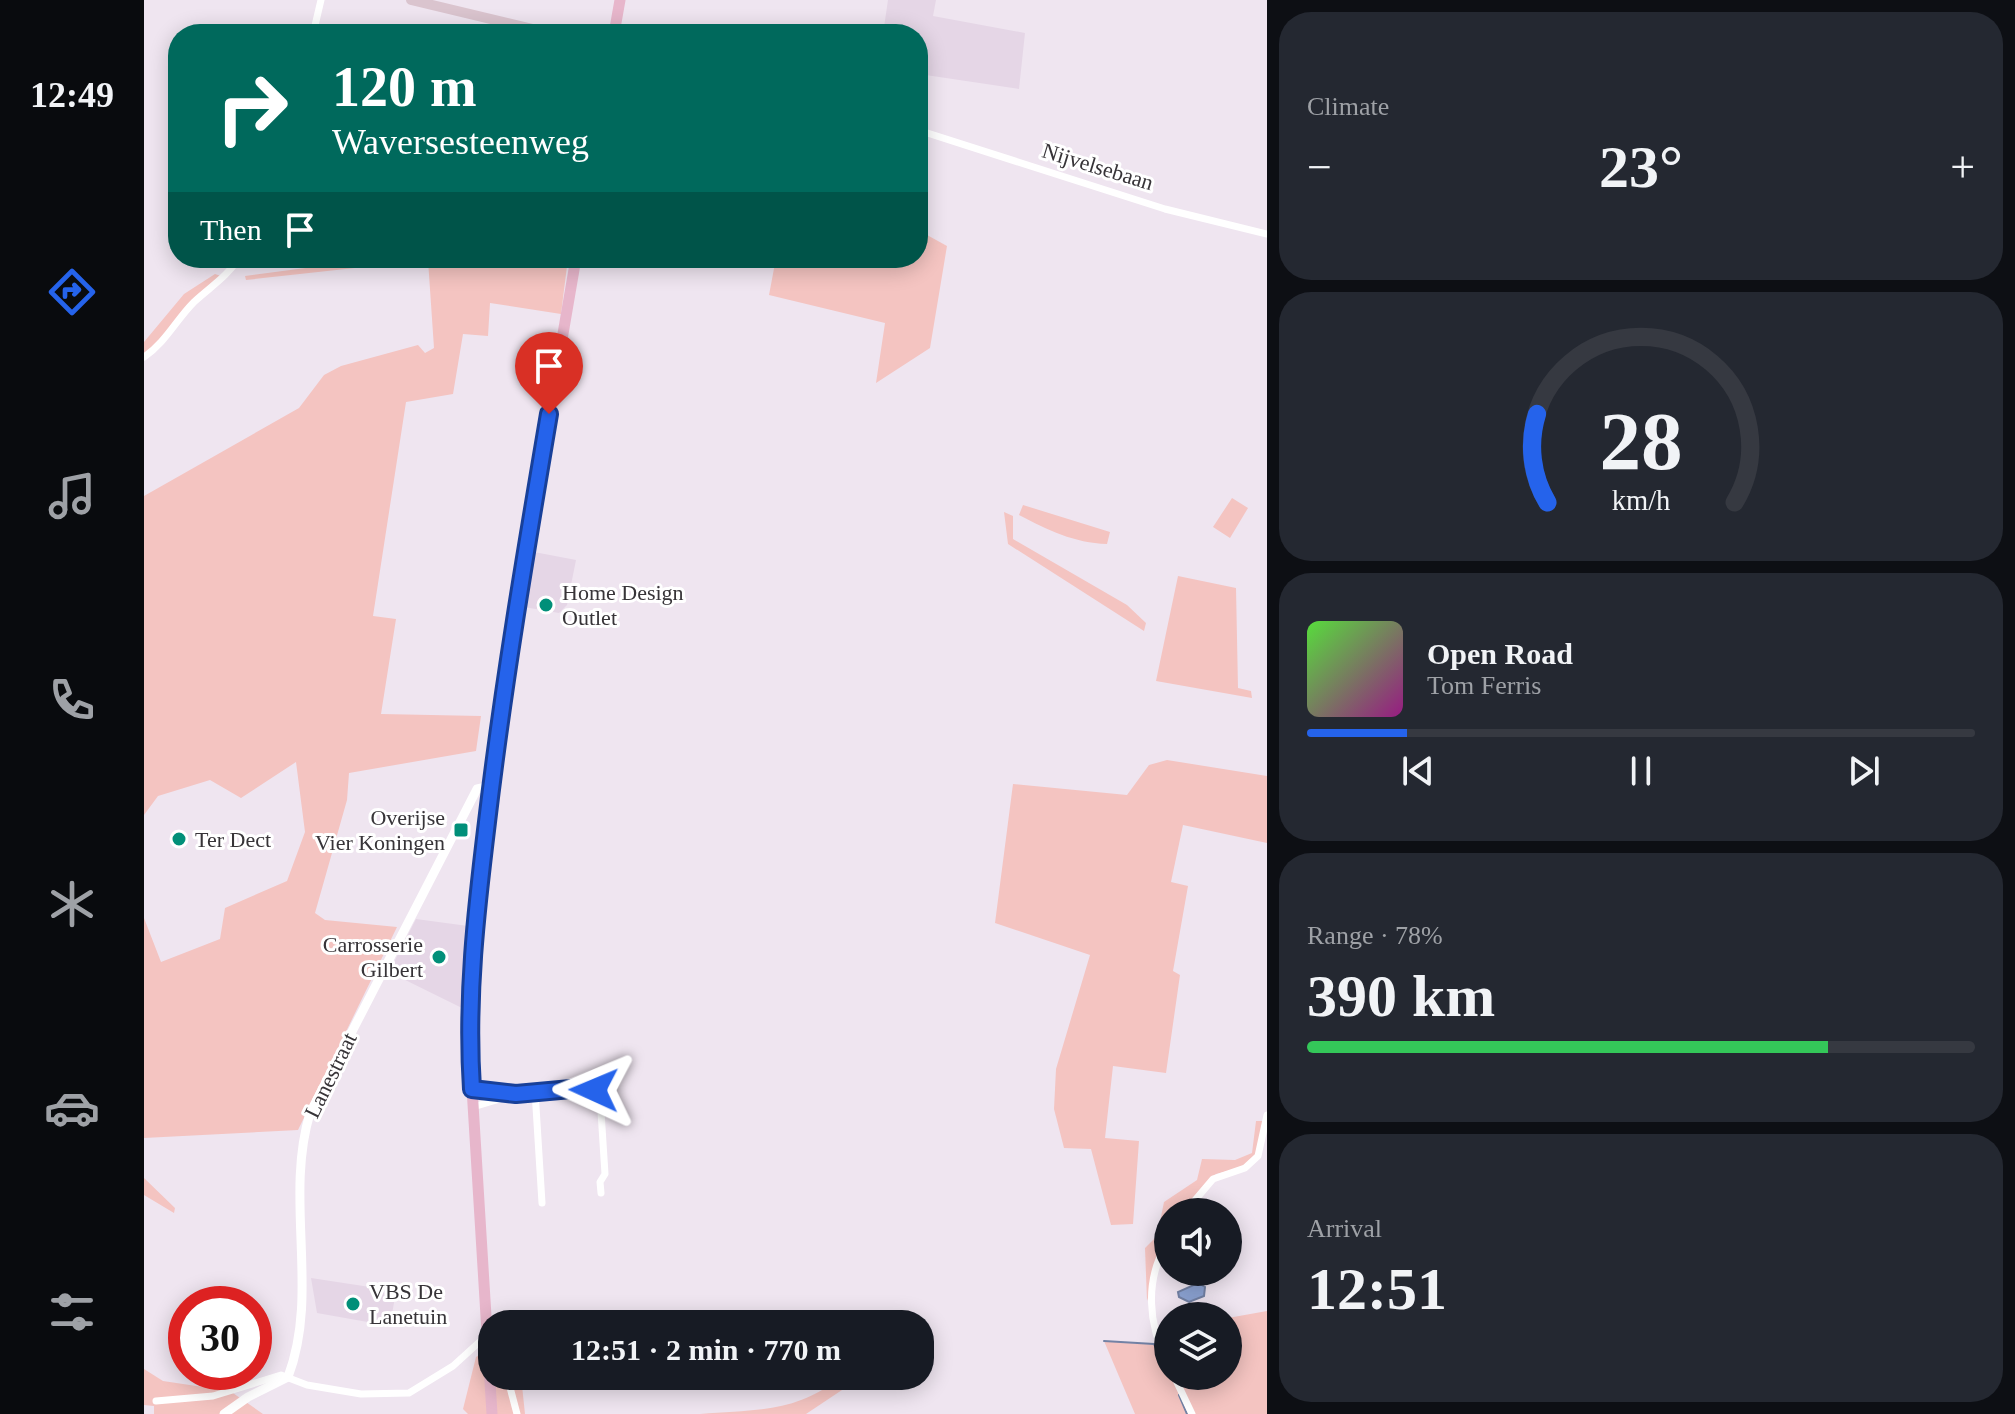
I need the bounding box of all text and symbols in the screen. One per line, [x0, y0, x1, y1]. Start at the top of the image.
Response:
icon: right [200, 56, 304, 160]
text: 120 m [332, 56, 477, 118]
text: 12:49 [30, 75, 114, 115]
text: Climate [1307, 92, 1389, 121]
text: Waversesteenweg [332, 122, 589, 162]
text: 23° [1599, 134, 1683, 200]
street label: Nijvelsebaan [1039, 138, 1156, 195]
text: − [1307, 143, 1332, 192]
text: + [1950, 143, 1975, 192]
icon: arrive [278, 208, 322, 252]
text: Then [200, 213, 262, 246]
icon: directions [44, 264, 100, 320]
pin [515, 332, 583, 414]
icon: arrive [527, 344, 571, 388]
text: 28 [1599, 394, 1683, 486]
icon: music [44, 468, 100, 524]
text: km/h [1612, 485, 1670, 516]
place label: Home Design Outlet [562, 580, 684, 630]
marker: Home Design Outlet [537, 596, 555, 614]
text: Open Road [1427, 637, 1573, 670]
text: Tom Ferris [1427, 671, 1541, 700]
icon: phone [44, 672, 100, 728]
icon: previous [1396, 749, 1440, 793]
icon: pause [1619, 749, 1663, 793]
icon: next [1842, 749, 1886, 793]
place label: Overijse Vier Koningen [315, 805, 445, 855]
marker: Overijse Vier Koningen [452, 821, 470, 839]
place label: Ter Dect [195, 827, 271, 852]
marker: Ter Dect [170, 830, 188, 848]
icon: climate [44, 876, 100, 932]
text: Range · 78% [1307, 921, 1443, 950]
place label: Carrosserie Gilbert [323, 932, 423, 982]
marker: Carrosserie Gilbert [430, 948, 448, 966]
text: 390 km [1307, 963, 1495, 1029]
street label: Lanestraat [299, 1029, 362, 1122]
position arrow [552, 1048, 636, 1132]
icon: car [44, 1080, 100, 1136]
map controls [1154, 1198, 1242, 1390]
button: sound [1154, 1198, 1242, 1286]
text: Arrival [1307, 1214, 1382, 1243]
text: 12:51 [1307, 1256, 1447, 1322]
place label: VBS De Lanetuin [369, 1279, 447, 1329]
icon: filters [44, 1284, 100, 1340]
speed limit sign: 30 [168, 1286, 272, 1390]
marker: VBS De Lanetuin [344, 1295, 362, 1313]
button: layers [1154, 1302, 1242, 1390]
text: 12:51 · 2 min · 770 m [571, 1333, 841, 1366]

